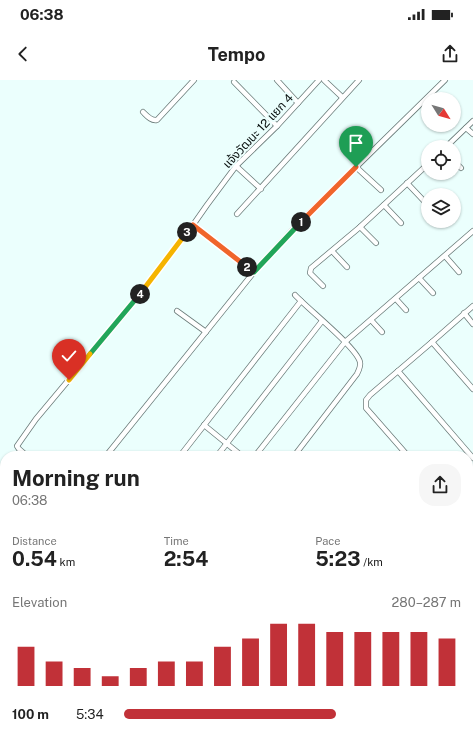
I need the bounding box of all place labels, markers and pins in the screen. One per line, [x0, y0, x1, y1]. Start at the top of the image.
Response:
pin [339, 126, 373, 167]
pin: 1 [291, 212, 311, 232]
pin: 3 [177, 222, 197, 242]
pin: 2 [237, 257, 257, 277]
pin: 4 [130, 284, 150, 304]
pin [52, 339, 86, 380]

